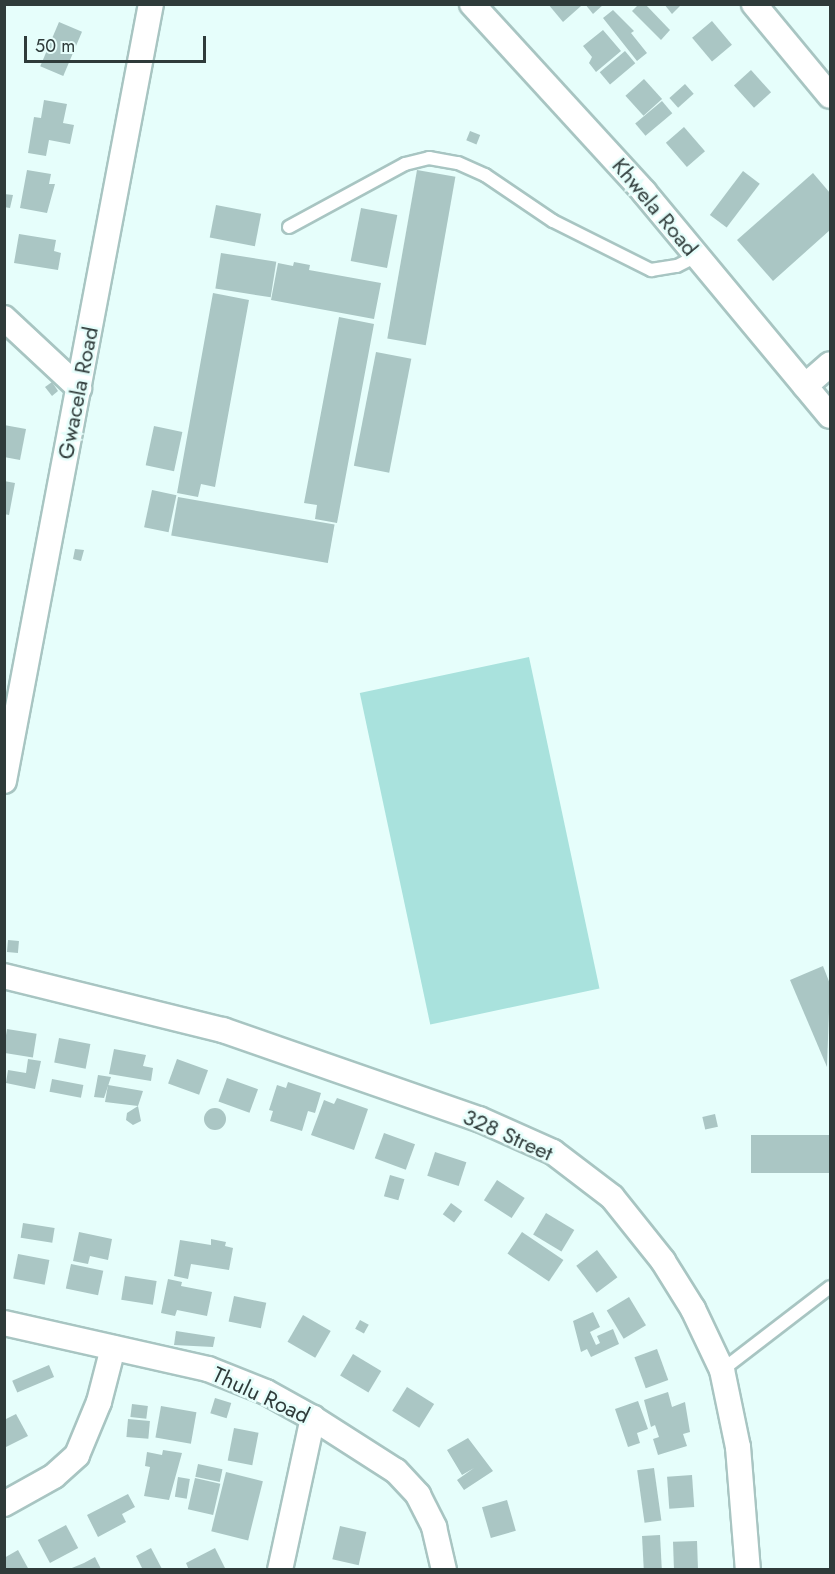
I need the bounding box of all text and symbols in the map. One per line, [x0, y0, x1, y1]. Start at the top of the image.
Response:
scale bar [27, 24, 208, 62]
text: 50 m [35, 33, 75, 59]
street label: Khwela Road [606, 153, 704, 261]
street label: Gwacela Road [52, 324, 104, 462]
street label: 328 Street [459, 1103, 557, 1167]
street label: Thulu Road [208, 1361, 314, 1429]

